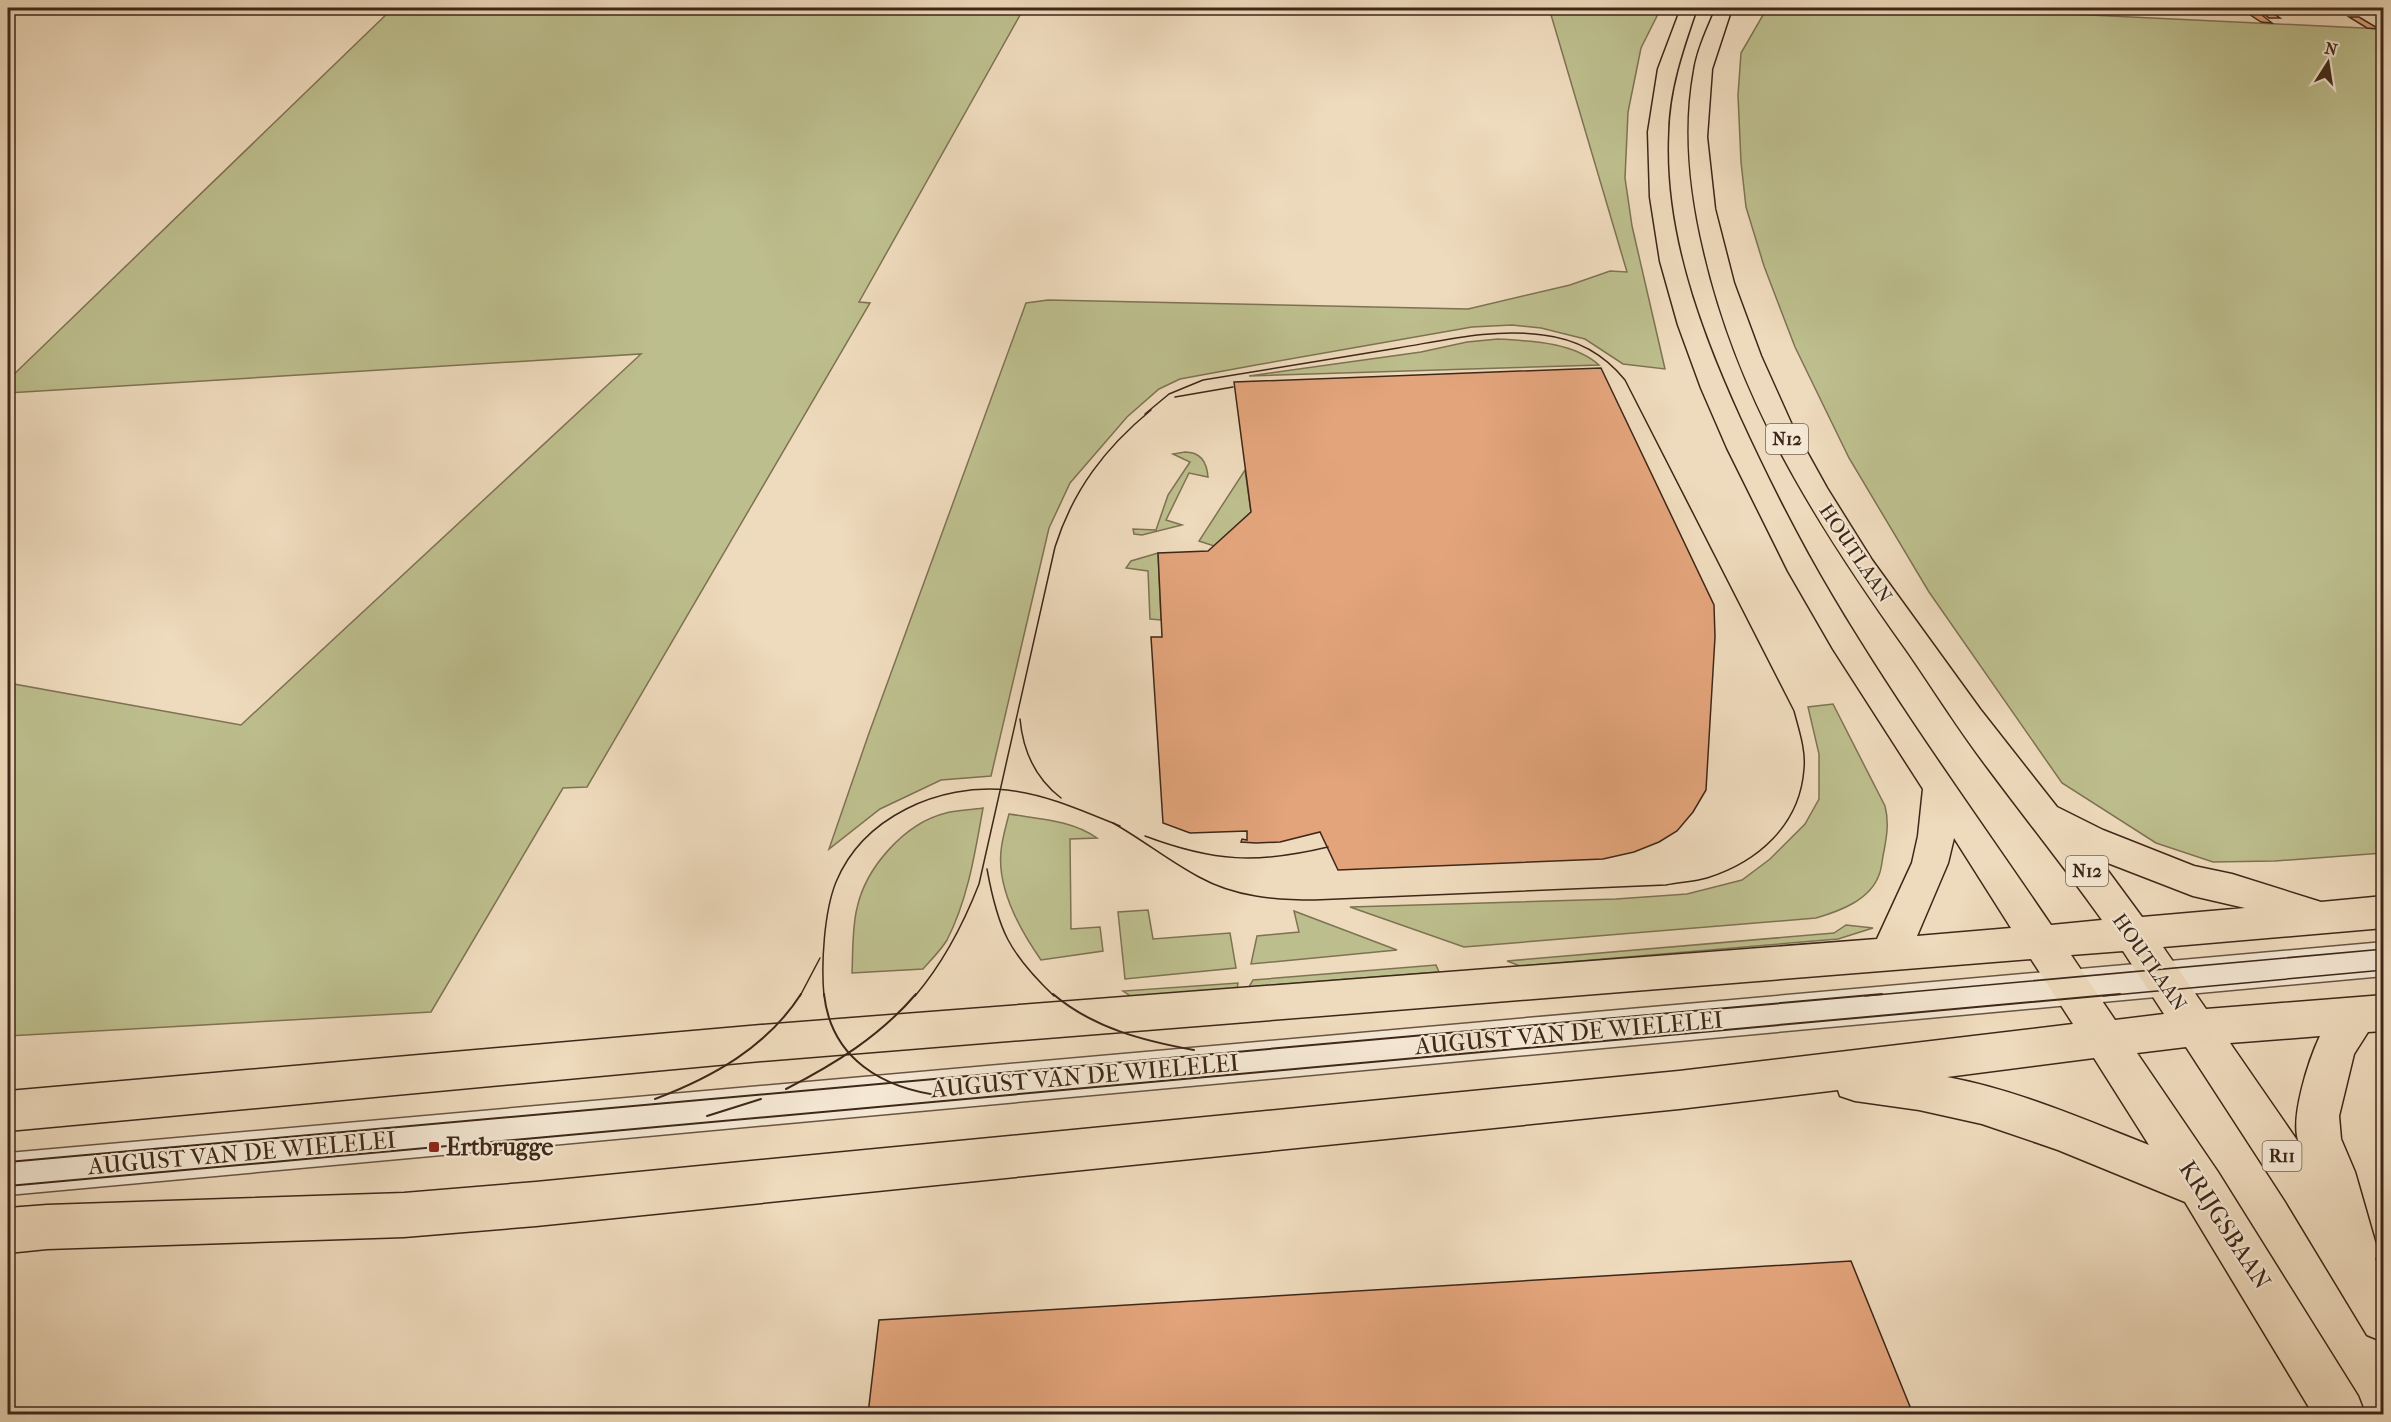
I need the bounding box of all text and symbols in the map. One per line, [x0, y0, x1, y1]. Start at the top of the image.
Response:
north arrow [2298, 33, 2358, 93]
text: N [2323, 38, 2340, 60]
road number: N12 [1766, 424, 1808, 454]
street label: HOUTLAAN [1814, 500, 1897, 607]
road number: N12 [2066, 856, 2108, 886]
street label: HOUTLAAN [2108, 909, 2192, 1015]
street label: AUGUST VAN DE WIELELEI [1413, 1006, 1724, 1060]
street label: AUGUST VAN DE WIELELEI [929, 1049, 1240, 1103]
street label: AUGUST VAN DE WIELELEI [86, 1126, 397, 1180]
place label: Ertbrugge [446, 1133, 553, 1161]
marker: Ertbrugge [427, 1140, 441, 1154]
road number: R11 [2262, 1141, 2302, 1171]
street label: KRIJGSBAAN [2173, 1156, 2277, 1294]

